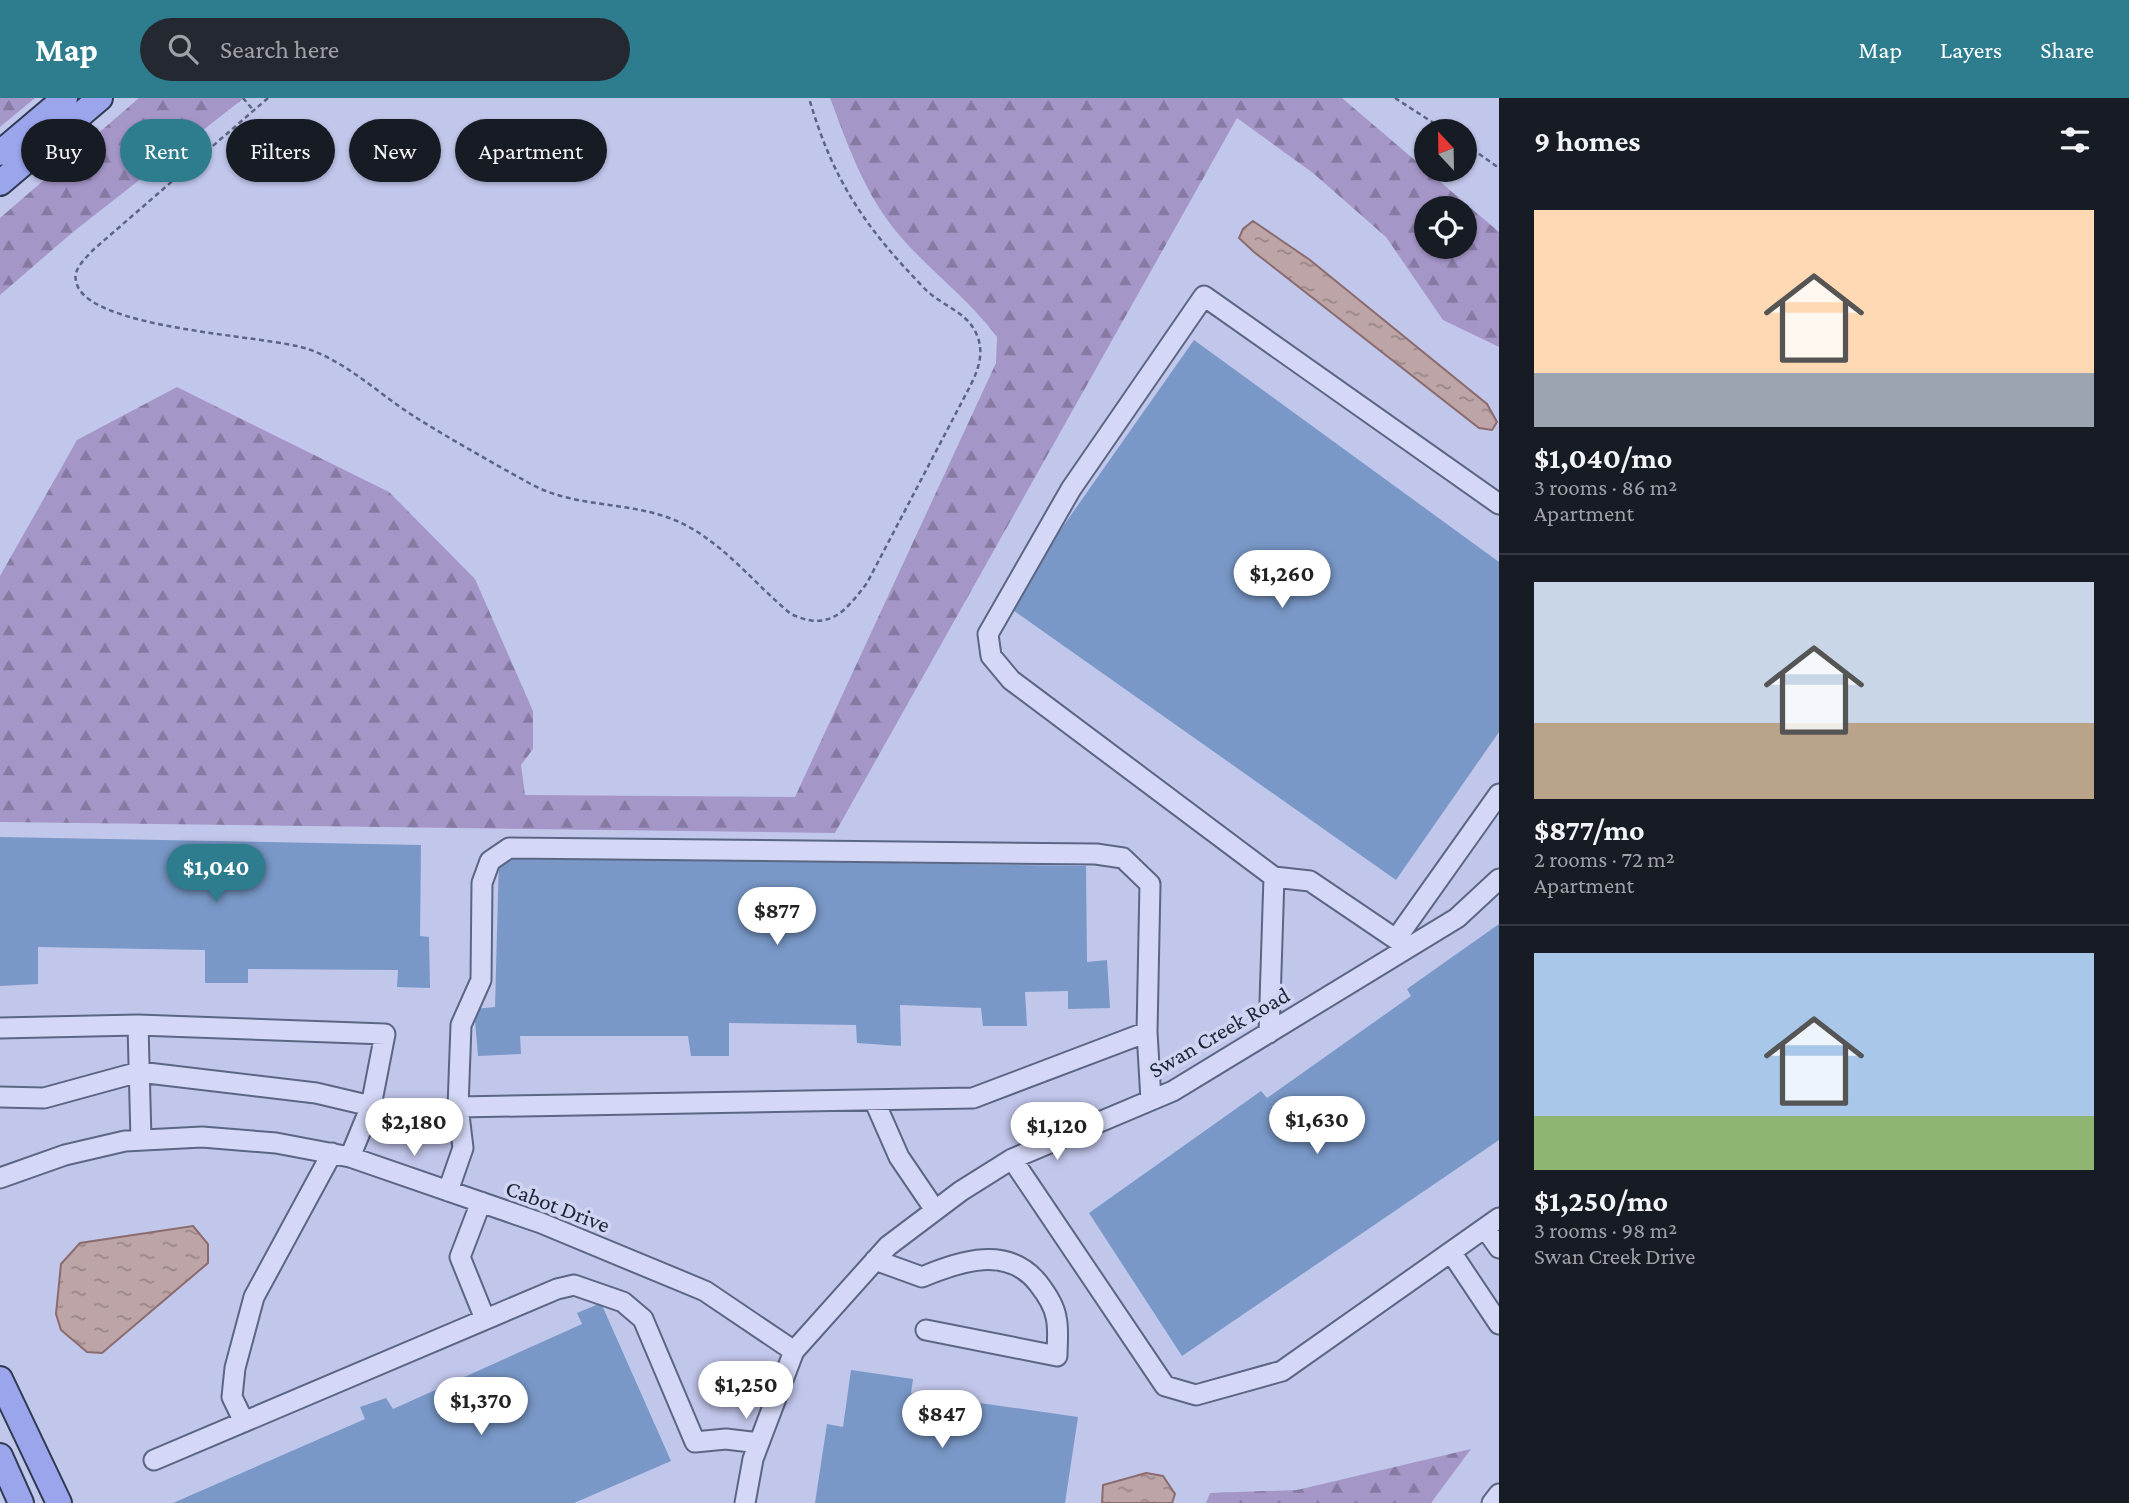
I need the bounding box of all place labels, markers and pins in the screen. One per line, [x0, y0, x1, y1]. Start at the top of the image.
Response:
pin: $1,260 [1225, 550, 1339, 610]
pin: $1,040 [159, 844, 273, 904]
pin: $877 [736, 888, 818, 947]
pin: $1,630 [1260, 1096, 1374, 1156]
pin: $2,180 [357, 1098, 471, 1158]
pin: $1,120 [1000, 1102, 1114, 1162]
pin: $1,250 [689, 1362, 803, 1421]
pin: $1,370 [424, 1378, 538, 1437]
pin: $847 [901, 1390, 983, 1450]

